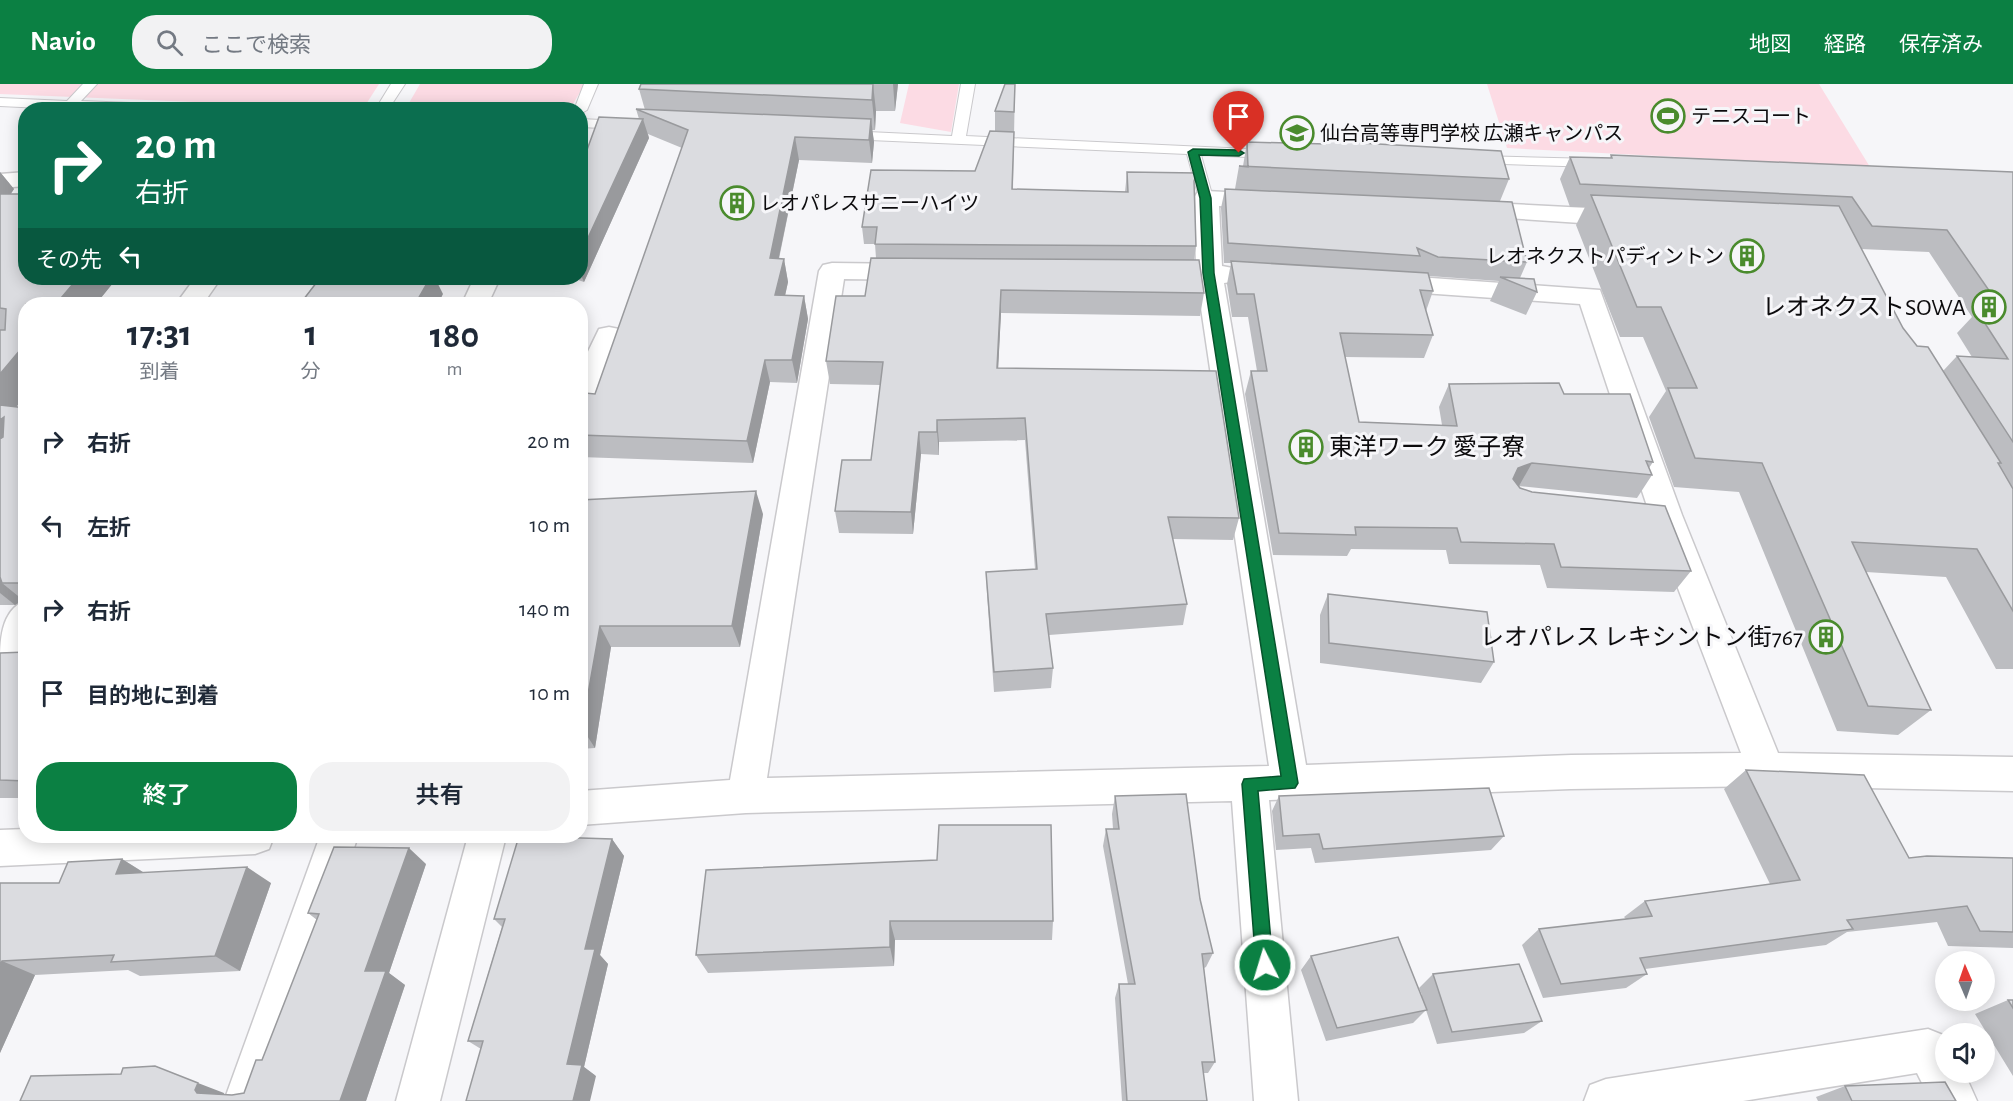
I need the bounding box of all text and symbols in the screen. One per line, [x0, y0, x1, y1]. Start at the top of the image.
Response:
search box [132, 15, 552, 69]
icon: search [153, 26, 186, 59]
text: Navio [30, 28, 96, 56]
text: ここで検索 [201, 34, 311, 56]
text: 地図 [1749, 34, 1791, 55]
text: 経路 [1824, 34, 1866, 55]
text: 保存済み [1899, 34, 1983, 55]
pin [1213, 91, 1264, 153]
sports icon: テニスコート [1650, 98, 1686, 134]
icon: arrive [1222, 100, 1255, 133]
place label: テニスコート [1691, 107, 1811, 127]
school or university icon: 仙台高等専門学校 広瀬キャンパス [1279, 115, 1315, 151]
place label: 仙台高等専門学校 広瀬キャンパス [1320, 123, 1623, 144]
text: 20 m [135, 124, 217, 166]
icon: right [36, 126, 114, 204]
text: 右折 [135, 180, 189, 207]
building icon: レオパレスサニーハイツ [719, 185, 755, 221]
place label: レオパレスサニーハイツ [760, 193, 979, 214]
building icon: レオネクストパディントン [1729, 238, 1765, 274]
icon: left [114, 240, 147, 273]
place label: レオネクストパディントン [1486, 245, 1724, 267]
text: その先 [36, 249, 102, 271]
building icon: レオネクストSOWA [1971, 289, 2007, 325]
place label: レオネクストSOWA [1762, 295, 1966, 320]
text: 17:31 [127, 316, 192, 352]
text: 1 [304, 316, 317, 352]
text: 180 [430, 318, 479, 354]
text: m [446, 359, 462, 379]
text: 到着 [139, 362, 179, 382]
text: 分 [301, 362, 321, 382]
icon: right [36, 425, 69, 458]
building icon: 東洋ワーク 愛子寮 [1288, 429, 1324, 465]
text: 20 m [527, 430, 570, 452]
text: 右折 [87, 433, 131, 455]
place label: 東洋ワーク 愛子寮 [1329, 434, 1525, 460]
icon: left [36, 509, 69, 542]
text: 10 m [530, 514, 570, 536]
text: 左折 [87, 517, 131, 539]
icon: right [36, 593, 69, 626]
text: 140 m [519, 598, 570, 620]
text: 右折 [87, 601, 131, 623]
building icon: レオパレス レキシントン街767 [1808, 619, 1844, 655]
place label: レオパレス レキシントン街767 [1480, 624, 1803, 650]
icon: arrive [36, 677, 69, 710]
text: 10 m [530, 682, 570, 704]
text: 目的地に到着 [87, 685, 219, 707]
button: 終了 [36, 762, 297, 831]
button: 共有 [309, 762, 570, 831]
position arrow [1233, 933, 1297, 997]
north arrow [1935, 951, 1995, 1011]
map controls [1935, 951, 1995, 1083]
button: sound [1935, 1023, 1995, 1083]

